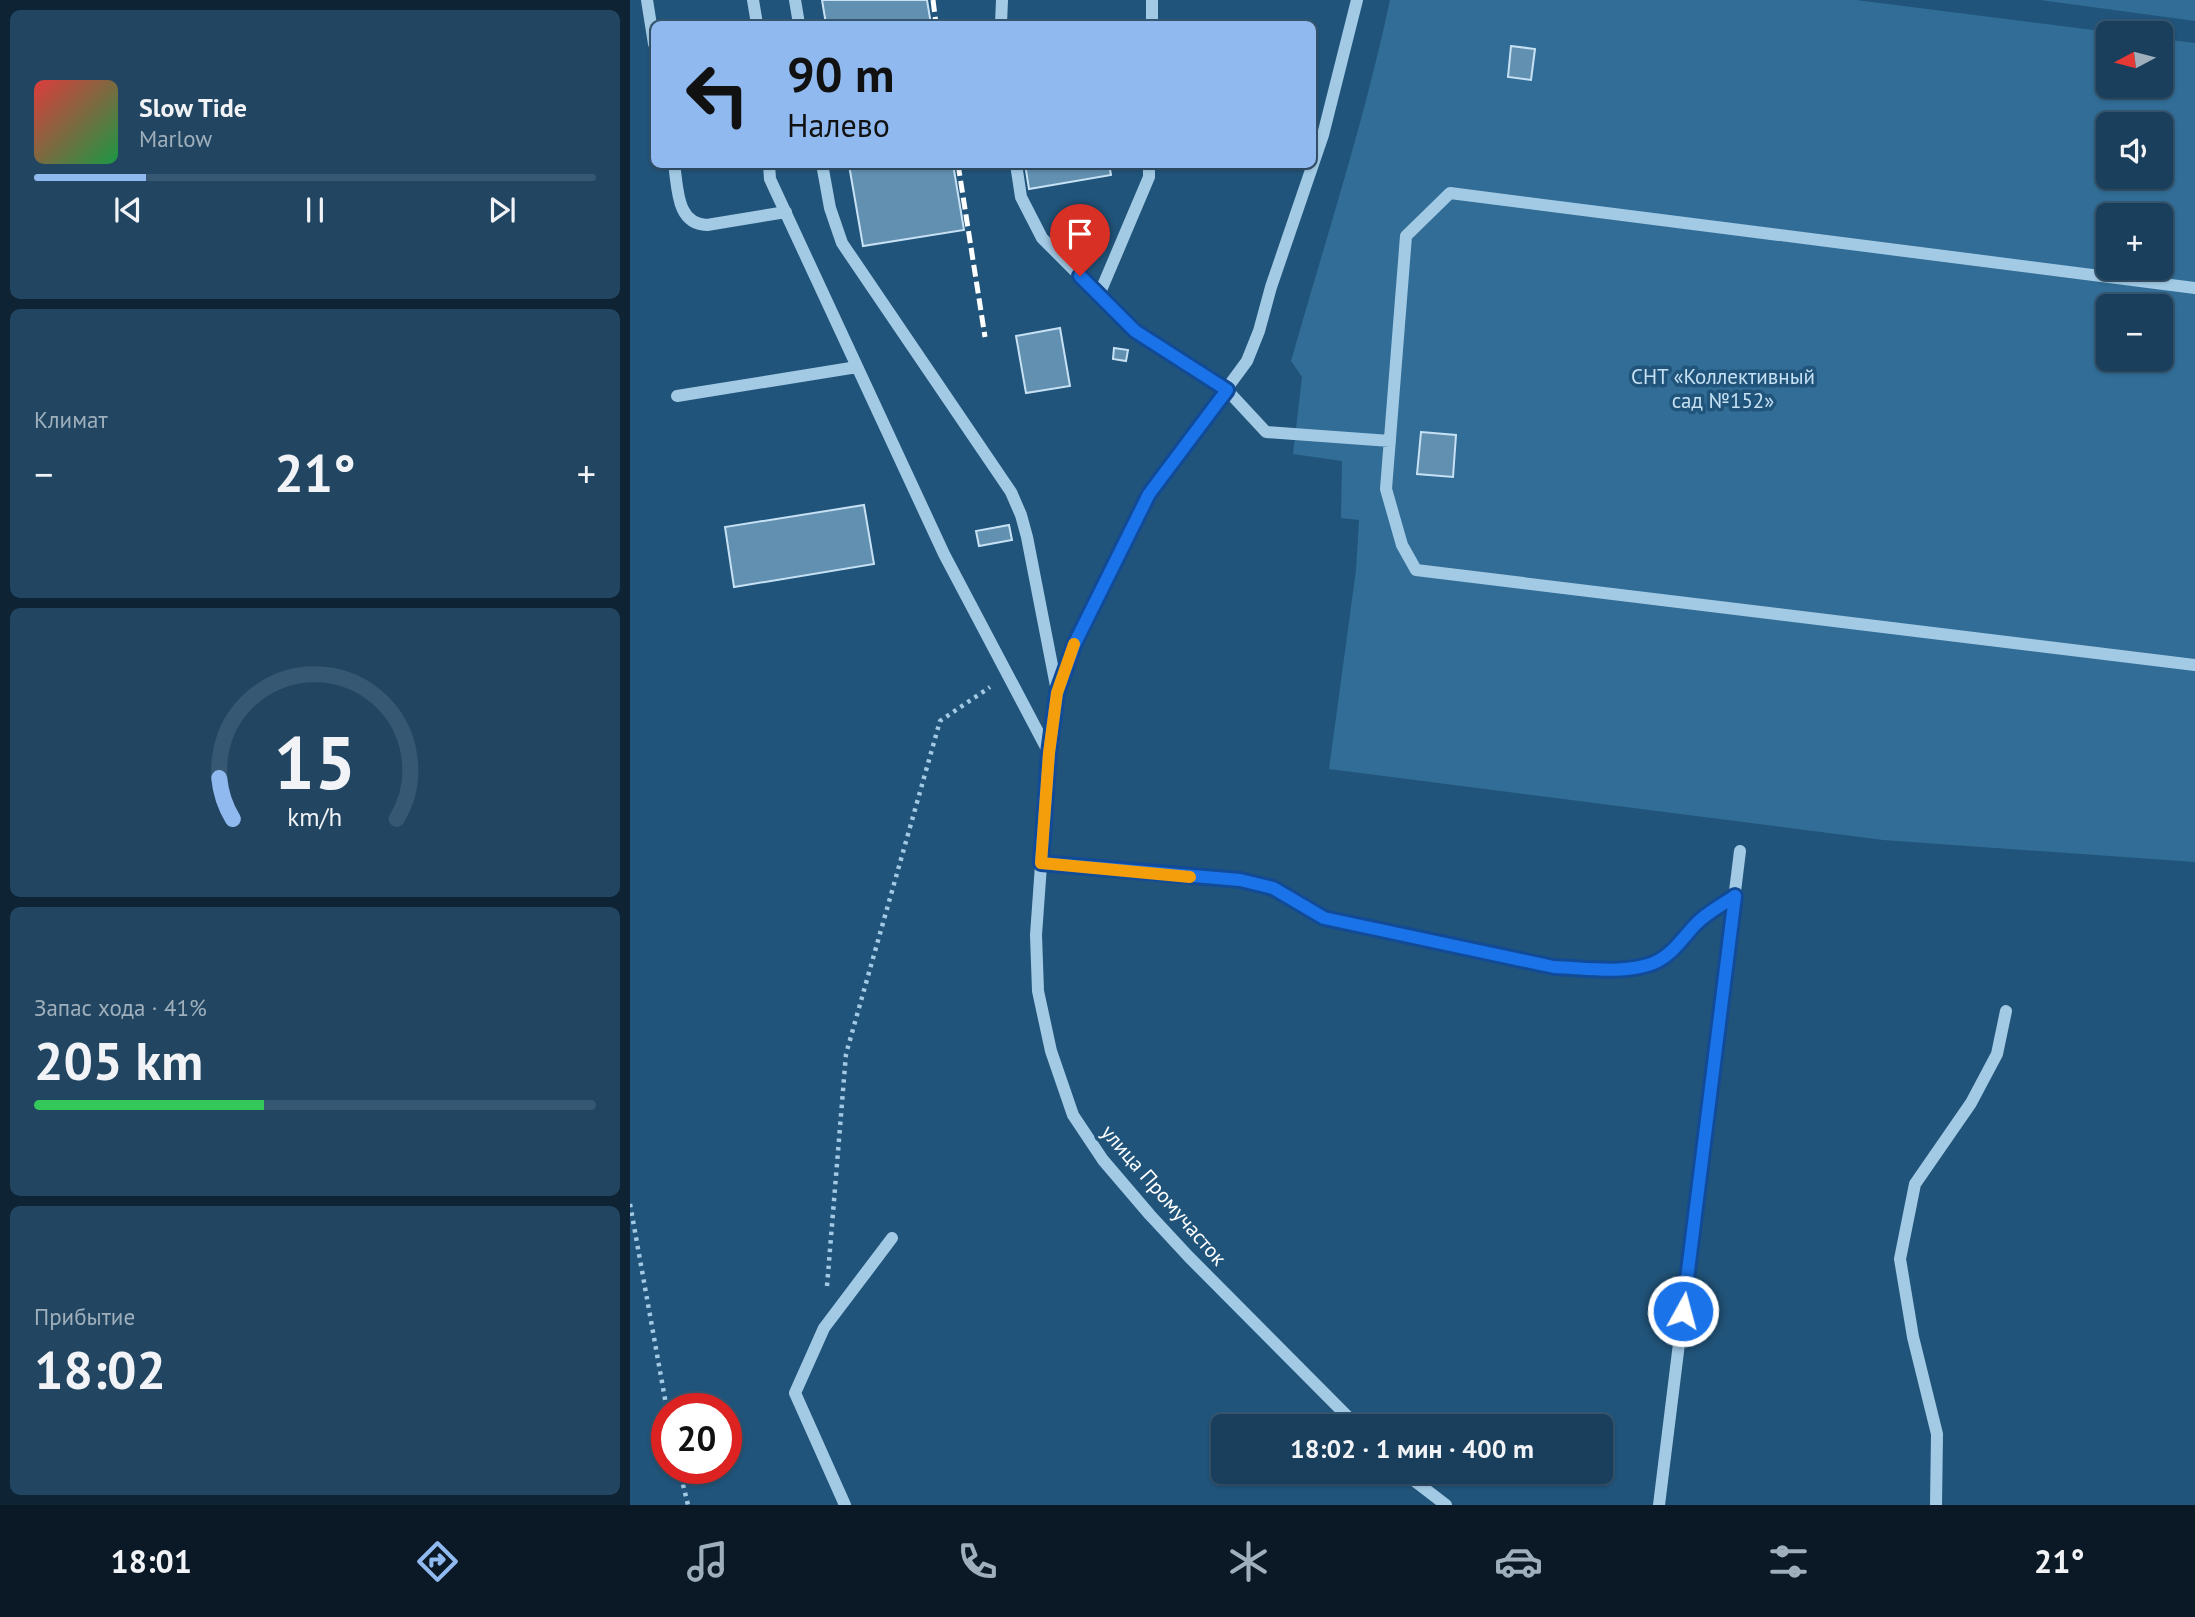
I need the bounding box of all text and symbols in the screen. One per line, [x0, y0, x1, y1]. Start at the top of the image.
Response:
north arrow [2096, 21, 2174, 98]
map controls [2096, 21, 2173, 371]
text: 90 m [787, 42, 894, 106]
icon: left [672, 49, 763, 140]
text: Slow Tide [139, 91, 247, 124]
text: Налево [787, 104, 890, 146]
button: sound [2096, 112, 2173, 189]
text: Marlow [139, 124, 212, 153]
icon: previous [109, 191, 147, 229]
icon: pause [296, 191, 334, 229]
icon: next [483, 191, 521, 229]
button: + [2096, 203, 2173, 280]
pin [1050, 204, 1110, 276]
icon: arrive [1061, 215, 1099, 253]
button: − [2096, 294, 2173, 371]
park label: СНТ «Коллективный сад №152» [1631, 363, 1815, 414]
text: Климат [34, 405, 108, 434]
text: 21° [274, 439, 356, 506]
text: − [34, 449, 53, 498]
text: + [577, 449, 596, 498]
text: 15 [274, 715, 356, 809]
text: km/h [288, 800, 342, 832]
text: Запас хода · 41% [34, 993, 207, 1022]
text: 205 km [34, 1027, 203, 1094]
street label: улица Промучасток [1095, 1119, 1233, 1271]
position arrow [1646, 1274, 1720, 1348]
text: Прибытие [34, 1302, 135, 1331]
text: 18:02 [34, 1336, 166, 1403]
speed limit sign: 20 [651, 1393, 742, 1484]
text: 18:02 · 1 мин · 400 m [1290, 1432, 1534, 1465]
icon: directions [413, 1537, 462, 1586]
icon: music [683, 1537, 732, 1586]
icon: phone [953, 1537, 1002, 1586]
icon: climate [1224, 1537, 1273, 1586]
icon: car [1494, 1537, 1543, 1586]
icon: filters [1764, 1537, 1813, 1586]
text: 18:01 [111, 1540, 192, 1582]
text: 21° [2034, 1540, 2084, 1582]

